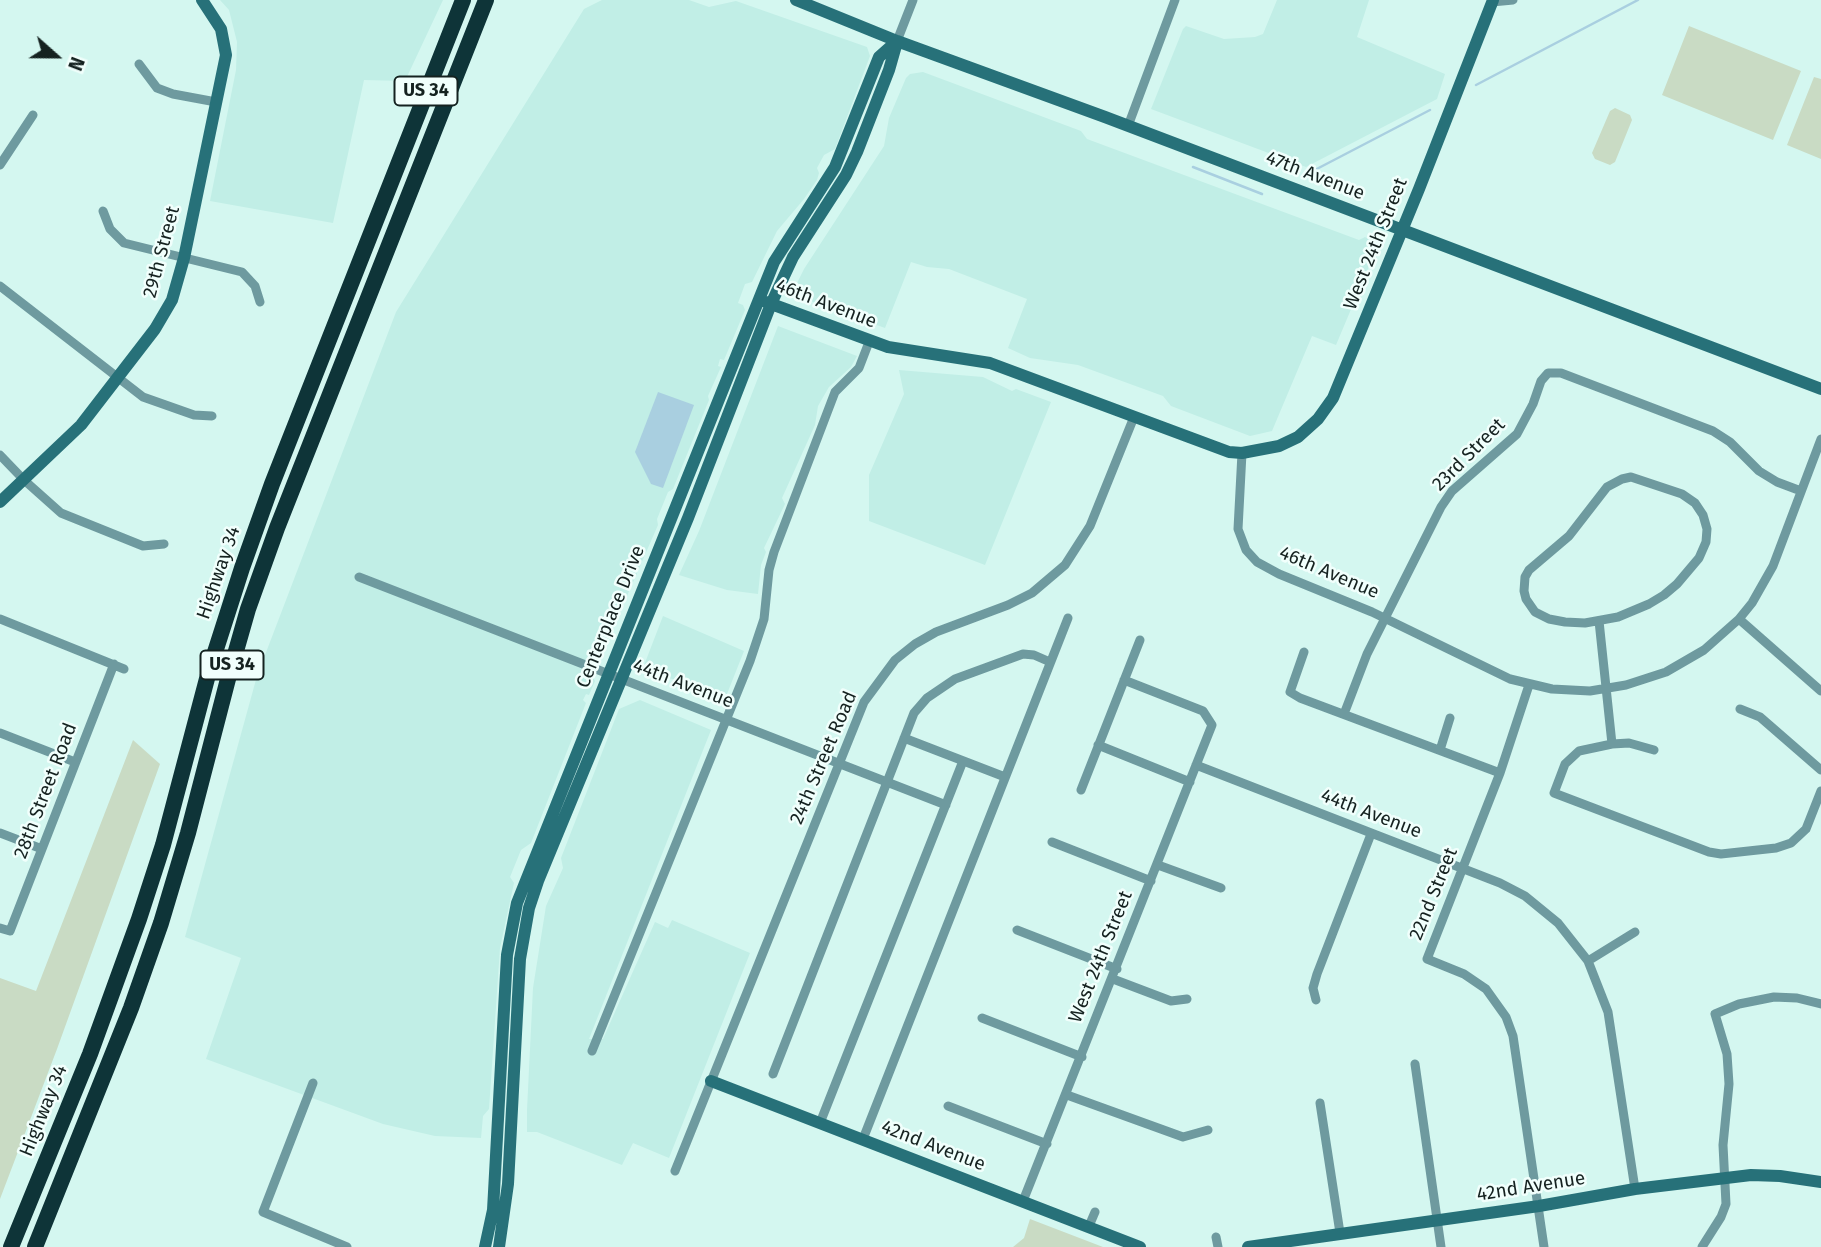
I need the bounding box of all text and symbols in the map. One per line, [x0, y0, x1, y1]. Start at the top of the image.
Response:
north arrow [21, 21, 91, 91]
text: N [63, 54, 89, 74]
road number: US 34 [394, 76, 458, 106]
street label: 47th Avenue [1262, 147, 1368, 205]
street label: West 24th Street [1339, 175, 1413, 313]
street label: 29th Street [139, 204, 185, 300]
street label: 46th Avenue [772, 274, 880, 334]
street label: 23rd Street [1428, 414, 1510, 496]
street label: Highway 34 [192, 524, 246, 622]
street label: Centerplace Drive [572, 542, 650, 692]
street label: 46th Avenue [1276, 542, 1382, 604]
road number: US 34 [201, 650, 264, 680]
street label: 44th Avenue [629, 654, 737, 714]
street label: 24th Street Road [786, 688, 862, 828]
street label: 28th Street Road [10, 720, 82, 862]
street label: 44th Avenue [1317, 784, 1425, 844]
street label: 22nd Street [1405, 844, 1463, 944]
street label: West 24th Street [1064, 888, 1138, 1026]
street label: Highway 34 [15, 1062, 73, 1160]
street label: 42nd Avenue [878, 1116, 988, 1176]
street label: 42nd Avenue [1475, 1167, 1587, 1207]

